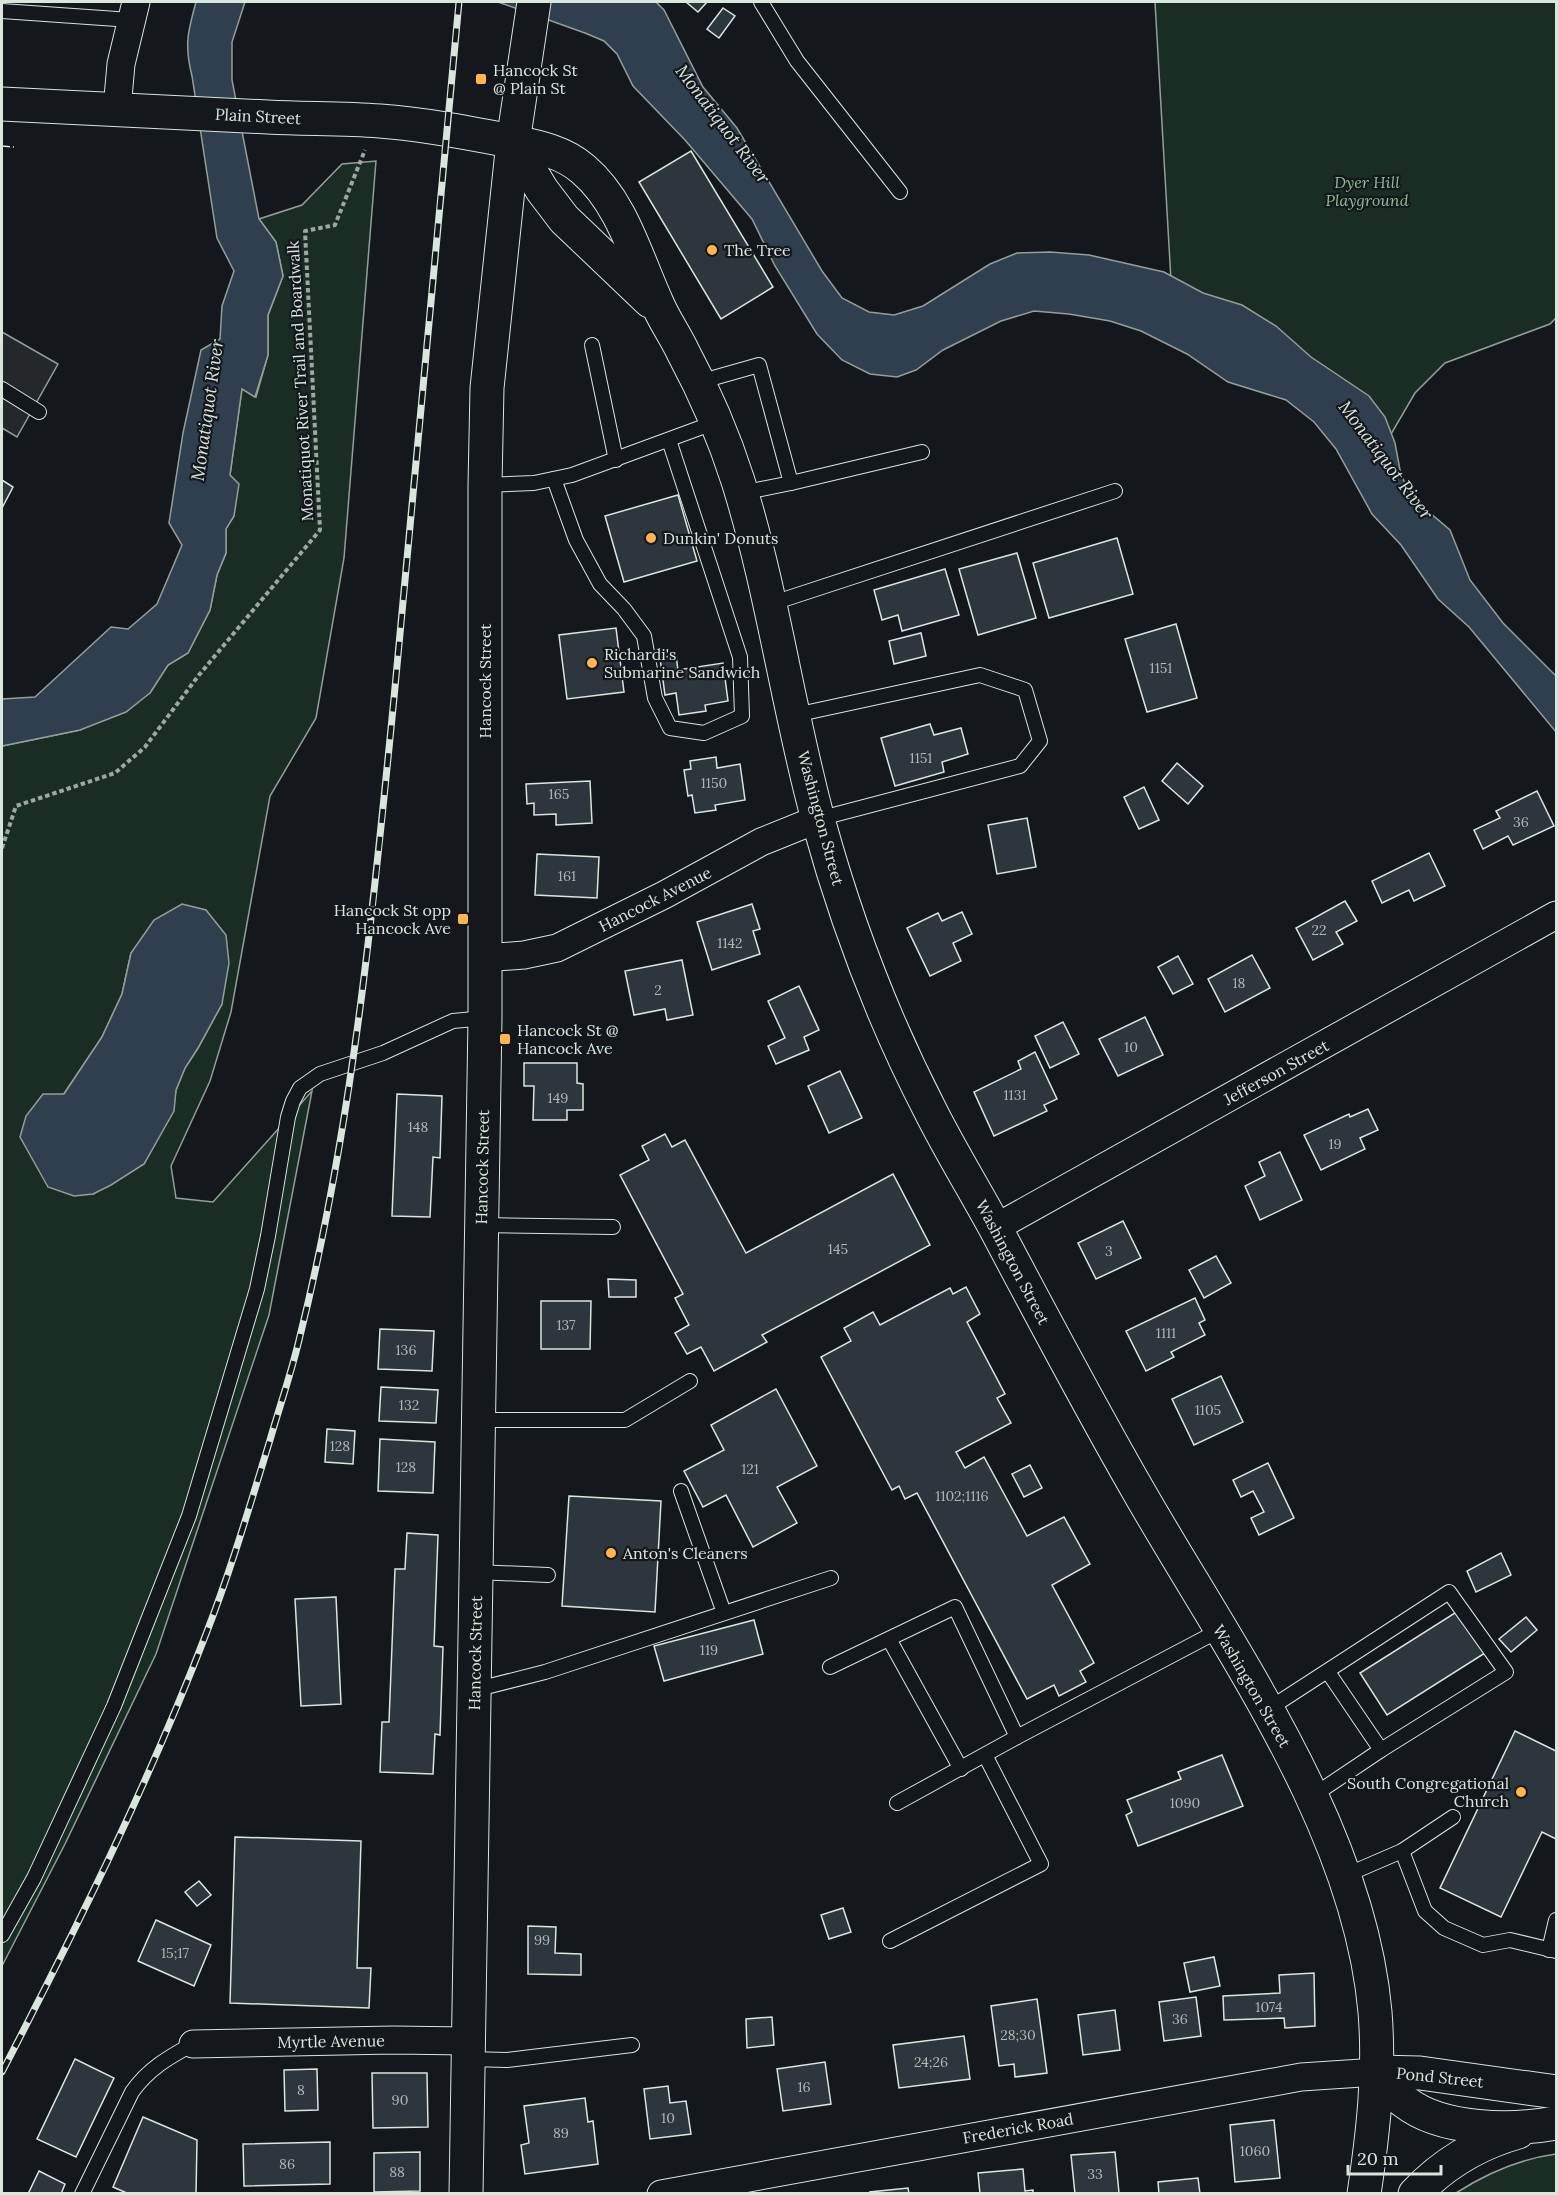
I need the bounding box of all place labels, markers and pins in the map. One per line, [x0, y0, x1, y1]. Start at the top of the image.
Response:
place label: Hancock St @ Plain St [493, 60, 578, 98]
marker: Hancock St @ Plain St [474, 72, 488, 86]
place label: The Tree [724, 240, 791, 260]
marker: The Tree [705, 243, 719, 257]
place label: Dunkin' Donuts [663, 528, 778, 548]
marker: Dunkin' Donuts [644, 531, 658, 545]
place label: Richardi's Submarine Sandwich [604, 644, 761, 682]
marker: Richardi's Submarine Sandwich [585, 656, 599, 670]
place label: Hancock St opp Hancock Ave [334, 900, 451, 938]
marker: Hancock St opp Hancock Ave [456, 912, 470, 926]
place label: Hancock St @ Hancock Ave [517, 1020, 619, 1058]
marker: Hancock St @ Hancock Ave [498, 1032, 512, 1046]
place label: Anton's Cleaners [622, 1543, 748, 1563]
marker: Anton's Cleaners [604, 1546, 618, 1560]
place label: South Congregational Church [1347, 1773, 1509, 1811]
marker: South Congregational Church [1514, 1785, 1528, 1799]

